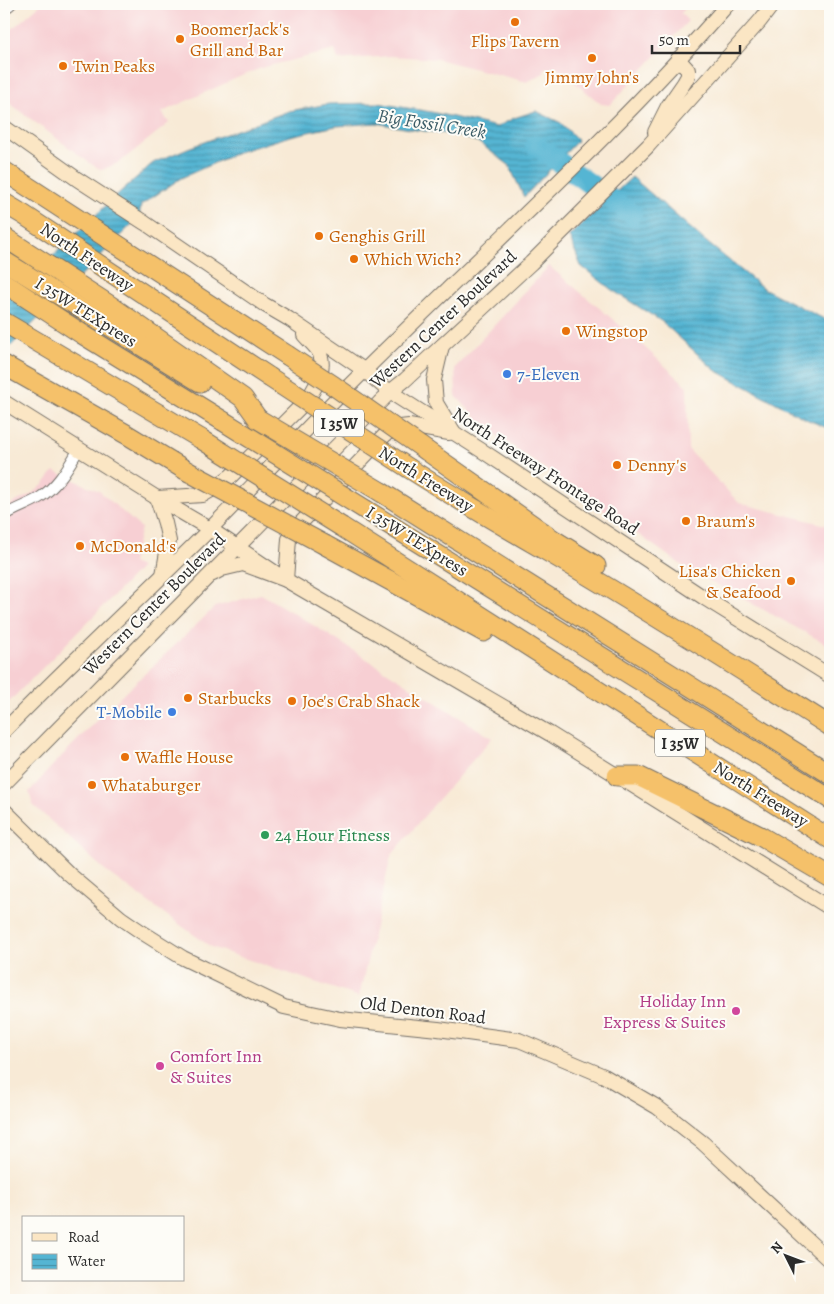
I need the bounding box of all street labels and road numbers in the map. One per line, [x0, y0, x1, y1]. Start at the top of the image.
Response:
street label: North Freeway [36, 217, 139, 298]
street label: Western Center Boulevard [364, 244, 522, 394]
street label: I 35W TEXpress [30, 271, 142, 353]
street label: North Freeway Frontage Road [448, 402, 644, 541]
road number: I 35W [314, 409, 364, 436]
street label: North Freeway [374, 440, 479, 518]
street label: I 35W TEXpress [361, 500, 473, 582]
street label: Western Center Boulevard [77, 527, 231, 681]
road number: I 35W [655, 730, 705, 756]
street label: North Freeway [709, 755, 814, 833]
street label: Old Denton Road [359, 990, 488, 1030]

